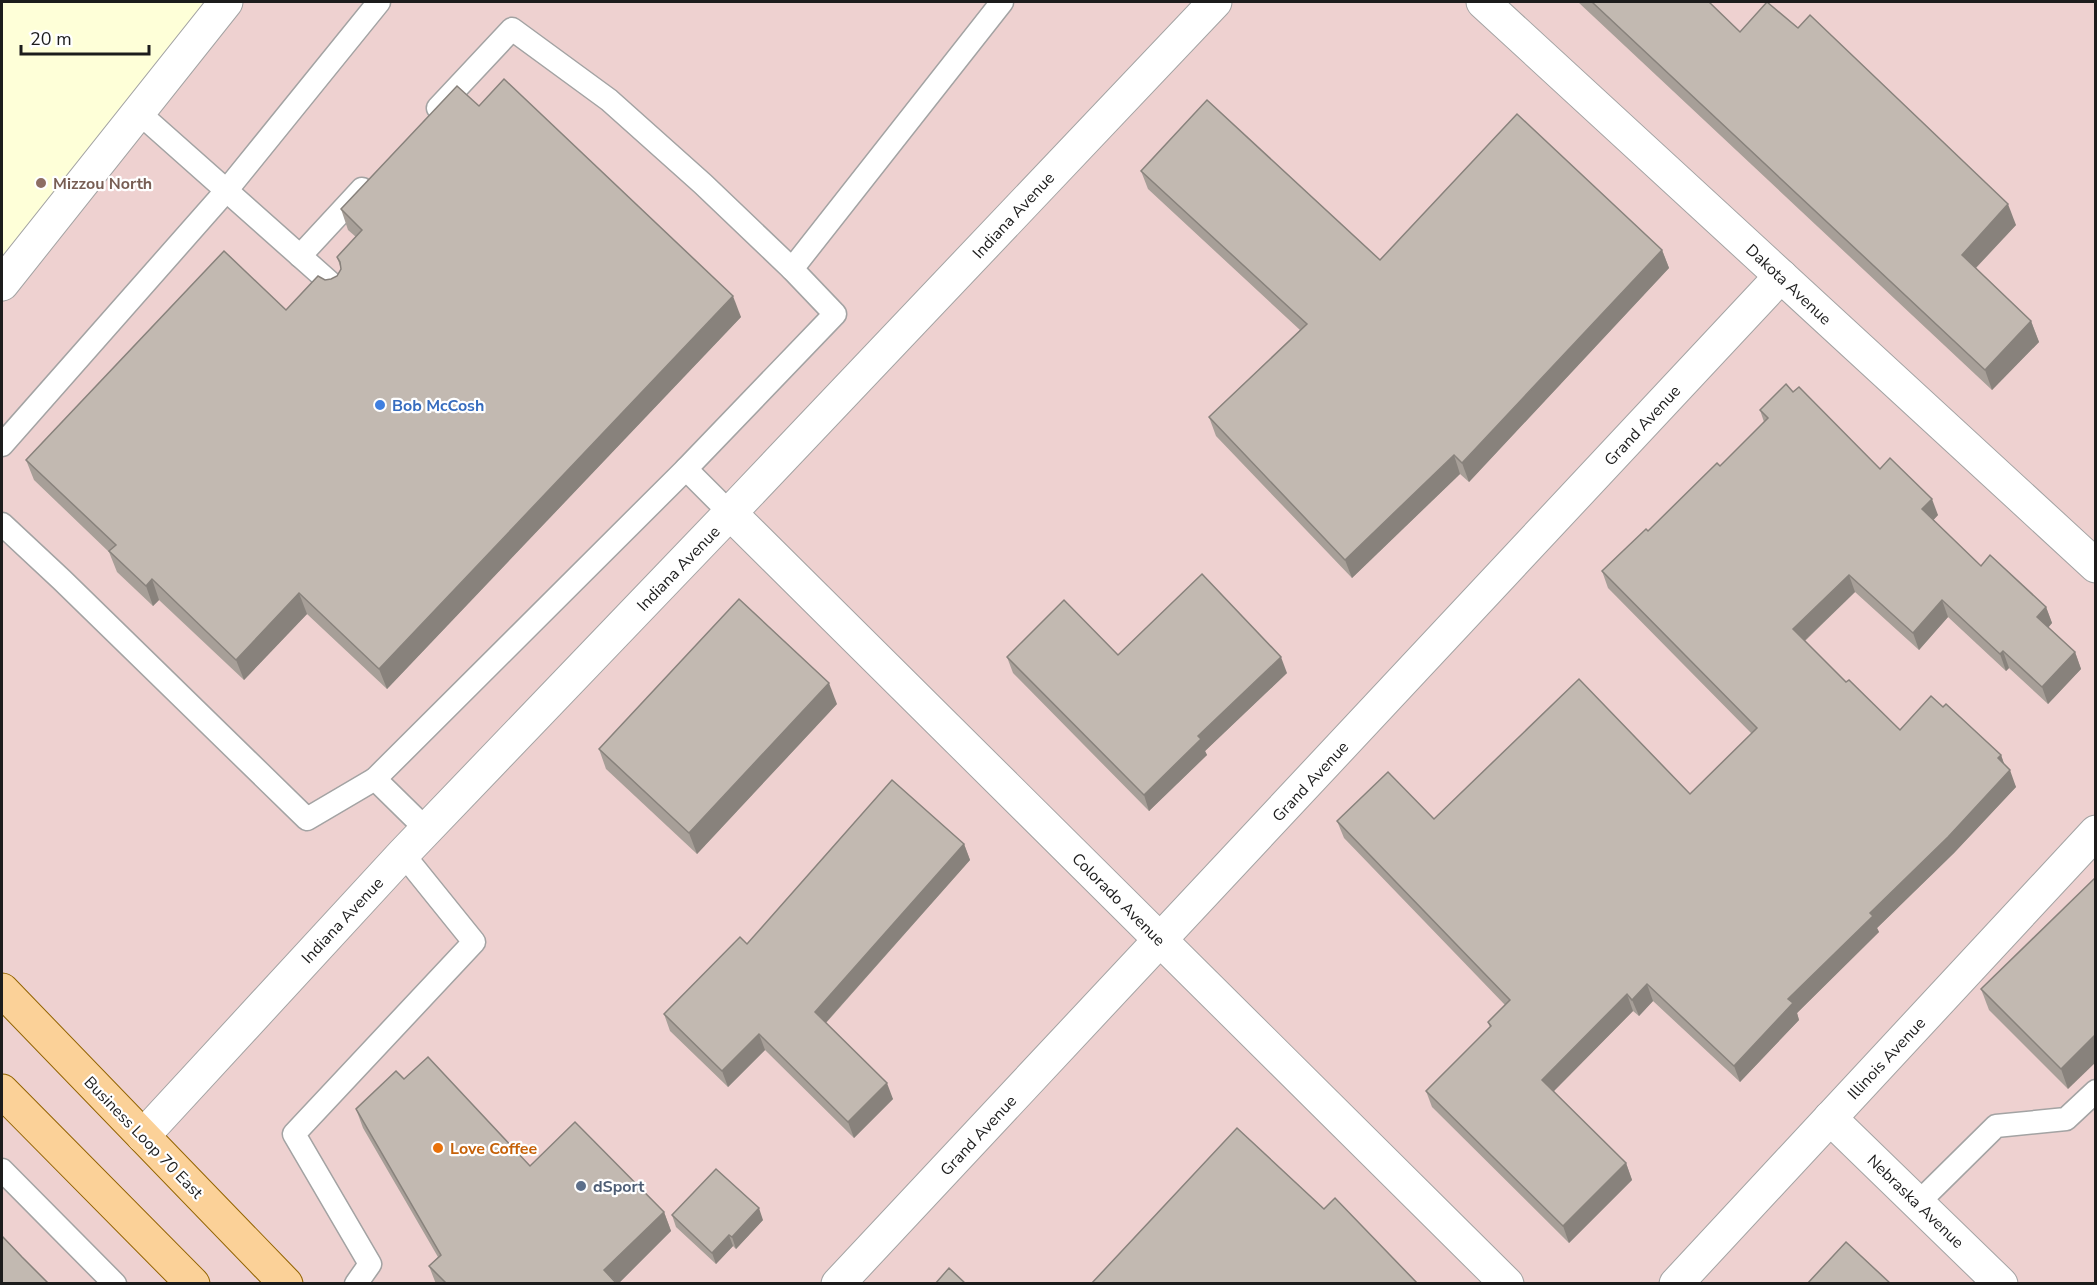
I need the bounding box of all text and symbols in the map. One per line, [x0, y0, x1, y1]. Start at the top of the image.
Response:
scale bar [21, 18, 148, 56]
text: 20 m [30, 27, 72, 51]
street label: Indiana Avenue [968, 168, 1060, 264]
place label: Mizzou North [53, 173, 152, 195]
marker: Mizzou North [34, 176, 48, 190]
street label: Dakota Avenue [1741, 239, 1836, 330]
street label: Grand Avenue [1600, 381, 1686, 471]
place label: Bob McCosh [392, 395, 484, 417]
marker: Bob McCosh [373, 398, 387, 412]
street label: Indiana Avenue [632, 521, 725, 616]
street label: Grand Avenue [1268, 737, 1354, 827]
street label: Colorado Avenue [1067, 848, 1170, 951]
street label: Indiana Avenue [297, 873, 389, 969]
street label: Illinois Avenue [1843, 1013, 1931, 1105]
street label: Business Loop 70 East [79, 1072, 208, 1204]
street label: Grand Avenue [936, 1091, 1022, 1181]
place label: Love Coffee [450, 1138, 537, 1160]
marker: Love Coffee [431, 1141, 445, 1155]
street label: Nebraska Avenue [1862, 1150, 1968, 1254]
place label: dSport [593, 1176, 645, 1198]
marker: dSport [574, 1179, 588, 1193]

